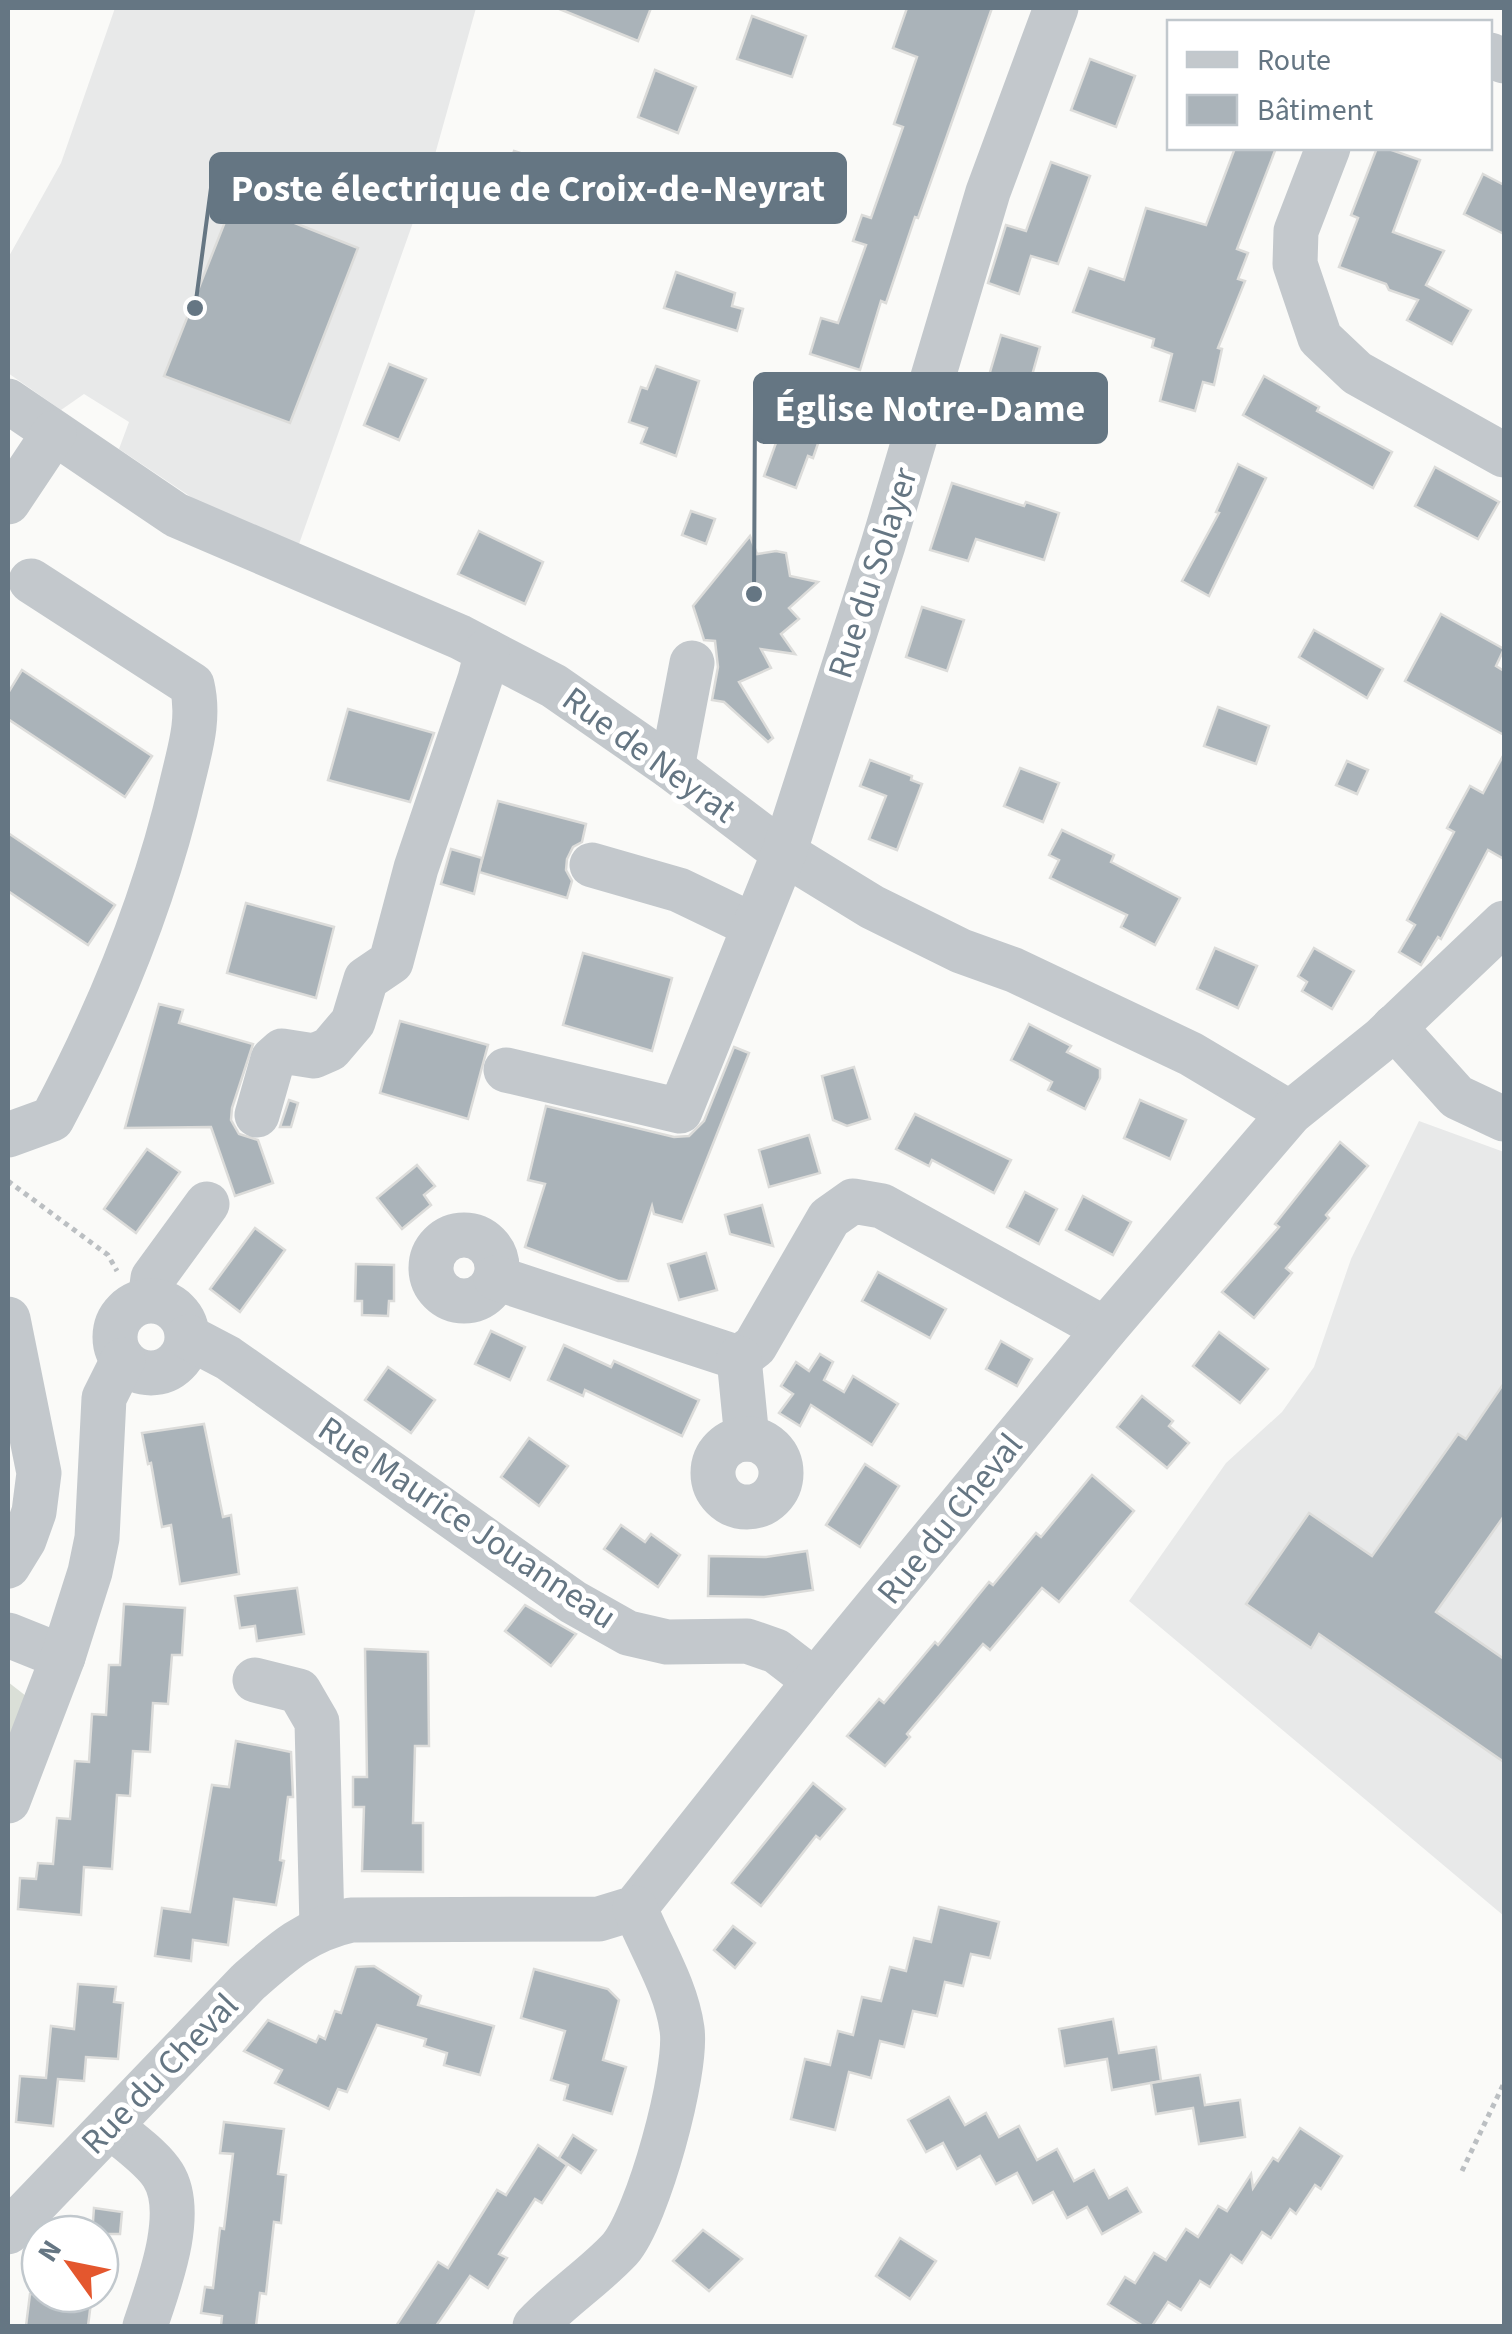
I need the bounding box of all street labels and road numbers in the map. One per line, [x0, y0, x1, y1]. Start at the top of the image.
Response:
street label: Rue du Solayer [815, 460, 931, 685]
street label: Rue de Neyrat [552, 675, 746, 835]
street label: Rue Maurice Jouanneau [308, 1404, 626, 1642]
street label: Rue du Cheval [865, 1423, 1035, 1615]
street label: Rue du Cheval [70, 1982, 250, 2166]

